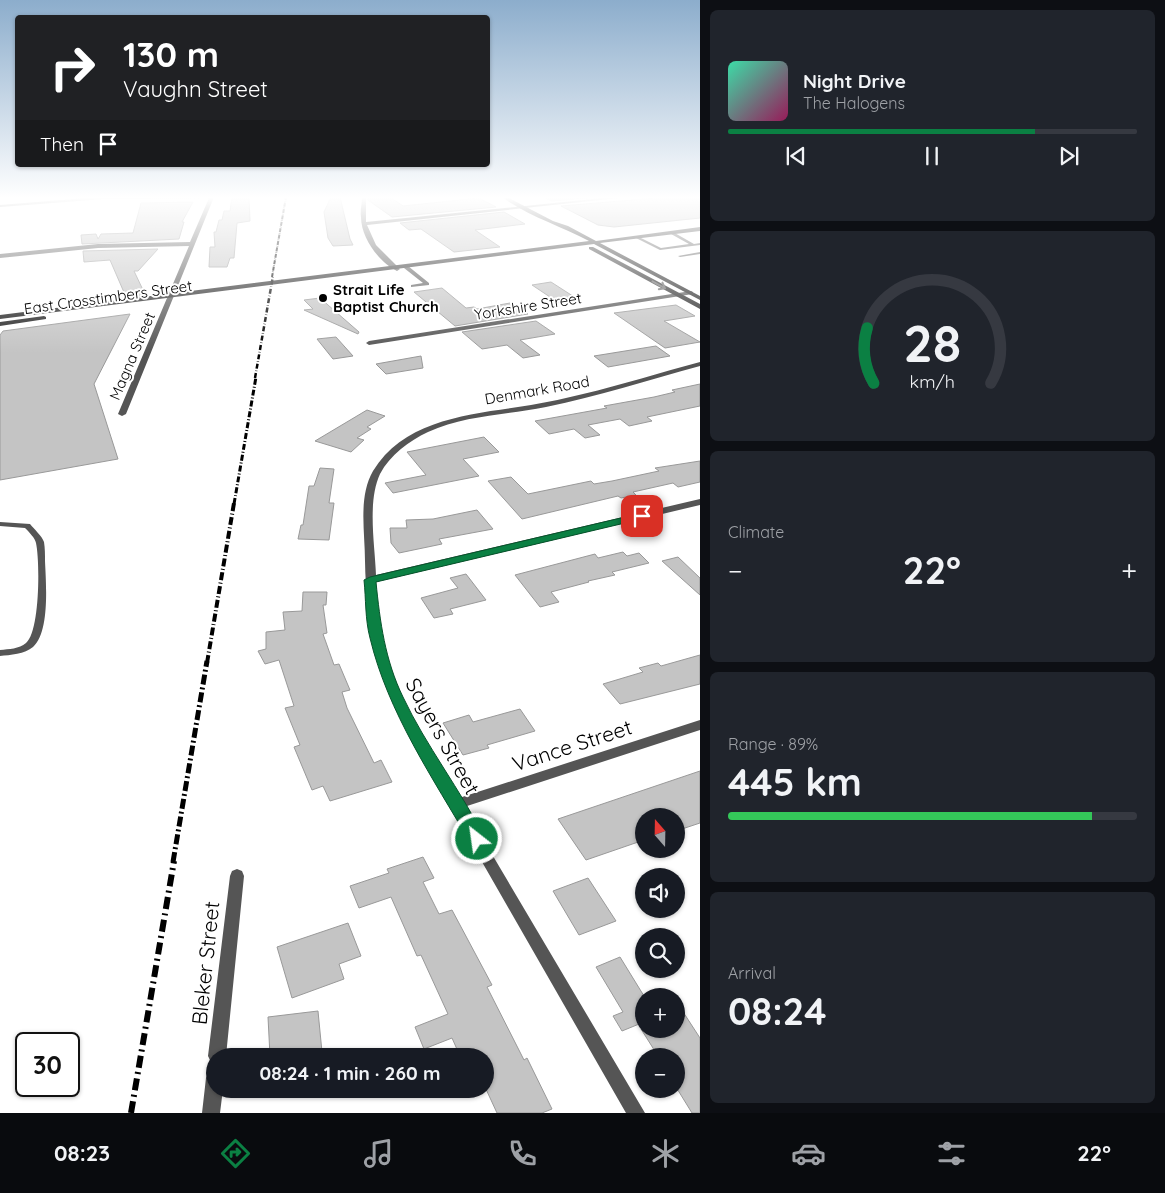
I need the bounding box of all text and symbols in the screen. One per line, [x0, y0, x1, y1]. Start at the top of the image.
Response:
text: 130 m [123, 32, 219, 76]
icon: right [40, 35, 105, 100]
text: Night Drive [803, 69, 906, 93]
text: Vaughn Street [123, 75, 268, 103]
text: The Halogens [803, 93, 905, 113]
icon: arrive [94, 130, 122, 158]
text: Then [40, 132, 84, 156]
icon: previous [782, 142, 810, 170]
icon: pause [918, 142, 946, 170]
icon: next [1055, 142, 1083, 170]
street label: East Crosstimbers Street [23, 276, 193, 318]
place label: Strait Life Baptist Church [333, 280, 439, 316]
one-way arrow [651, 280, 666, 290]
street label: Yorkshire Street [473, 288, 583, 324]
marker: Strait Life Baptist Church [317, 292, 329, 304]
street label: Magna Street [105, 309, 159, 403]
text: 28 [903, 310, 962, 375]
text: km/h [910, 370, 955, 392]
street label: Denmark Road [483, 371, 591, 409]
pin [621, 495, 663, 537]
icon: arrive [628, 502, 656, 530]
text: Climate [728, 522, 784, 542]
text: 22° [903, 546, 961, 594]
text: − [728, 553, 743, 588]
text: + [1121, 553, 1137, 588]
street label: Sayers Street [400, 673, 486, 799]
street label: Vance Street [509, 713, 635, 777]
text: Range · 89% [728, 734, 818, 754]
text: 445 km [728, 758, 862, 806]
north arrow [635, 808, 685, 858]
map controls [635, 808, 685, 1098]
position arrow [450, 812, 502, 864]
button: sound [635, 868, 685, 918]
street label: Bleker Street [186, 900, 224, 1026]
button: search [635, 928, 685, 978]
text: Arrival [728, 963, 776, 983]
text: 08:24 [728, 987, 827, 1035]
button: + [635, 988, 685, 1038]
speed limit sign: 30 [15, 1032, 80, 1097]
button: − [635, 1048, 685, 1098]
text: 08:24 · 1 min · 260 m [260, 1061, 440, 1085]
icon: directions [218, 1136, 253, 1171]
icon: music [361, 1136, 396, 1171]
icon: phone [505, 1136, 540, 1171]
icon: climate [648, 1136, 683, 1171]
icon: car [791, 1136, 826, 1171]
icon: filters [934, 1136, 969, 1171]
text: 08:23 [54, 1139, 110, 1167]
text: 22° [1077, 1139, 1111, 1167]

